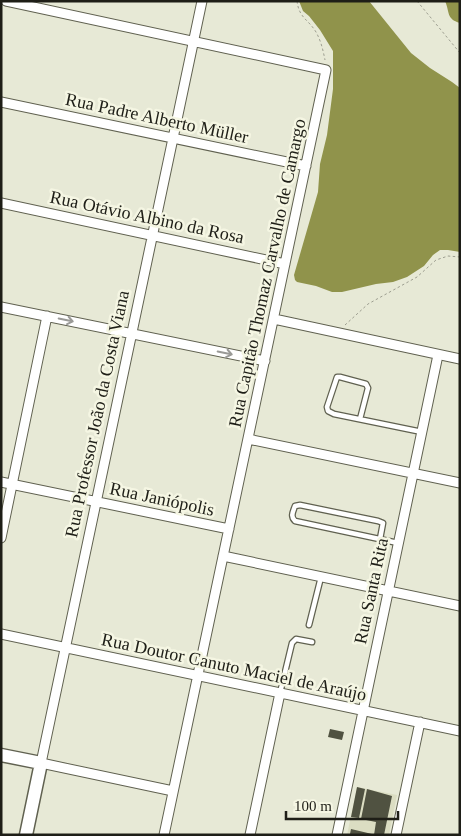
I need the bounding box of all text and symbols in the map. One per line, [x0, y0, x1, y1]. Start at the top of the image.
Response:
street label: Rua Padre Alberto Müller [64, 89, 250, 147]
street label: Rua Capitão Thomaz Carvalho de Camargo [224, 117, 310, 429]
street label: Rua Otávio Albino da Rosa [48, 187, 246, 247]
street label: Rua Professor João da Costa Viana [61, 289, 133, 539]
one-way arrow [58, 316, 74, 325]
one-way arrow [217, 349, 233, 358]
street label: Rua Janiópolis [108, 478, 216, 520]
street label: Rua Santa Rita [350, 536, 392, 646]
street label: Rua Doutor Canuto Maciel de Araújo [100, 629, 368, 705]
scale bar [286, 788, 398, 820]
text: 100 m [294, 798, 332, 814]

